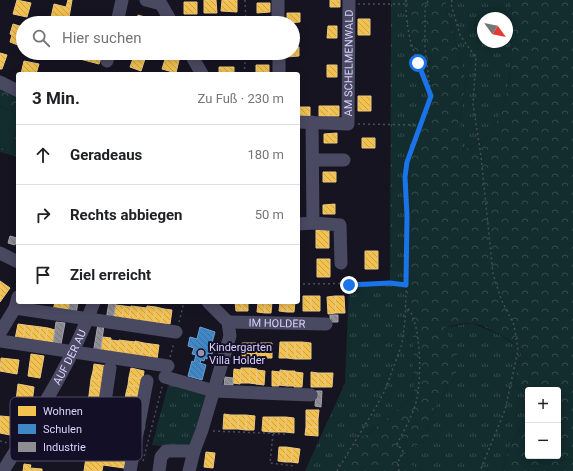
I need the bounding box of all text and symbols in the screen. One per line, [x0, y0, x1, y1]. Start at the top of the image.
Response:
street label: AM SCHELMENWALD [342, 10, 355, 117]
north arrow [477, 12, 513, 48]
search box [16, 16, 300, 60]
icon: search [30, 27, 52, 49]
text: Hier suchen [62, 29, 141, 47]
route start [409, 54, 427, 72]
text: 3 Min. [32, 88, 80, 108]
text: Zu Fuß · 230 m [198, 91, 284, 106]
icon: ahead [32, 144, 54, 166]
text: Geradeaus [70, 146, 142, 164]
text: 180 m [247, 147, 284, 162]
icon: right [32, 204, 54, 226]
text: Rechts abbiegen [70, 206, 183, 224]
text: 50 m [255, 207, 284, 222]
icon: arrive [32, 264, 54, 286]
text: Ziel erreicht [70, 266, 151, 284]
route end [340, 276, 358, 294]
street label: IM HOLDER [248, 316, 306, 330]
street label: AUF DER AU [50, 327, 89, 387]
place label: Kindergarten Villa Holder [209, 341, 272, 367]
marker: Kindergarten Villa Holder [196, 348, 206, 358]
map controls [525, 387, 561, 459]
button: + [525, 387, 561, 423]
legend [10, 397, 142, 461]
text: Wohnen [43, 405, 83, 418]
text: Schulen [43, 423, 82, 436]
button: − [525, 423, 561, 459]
text: Industrie [43, 441, 86, 454]

